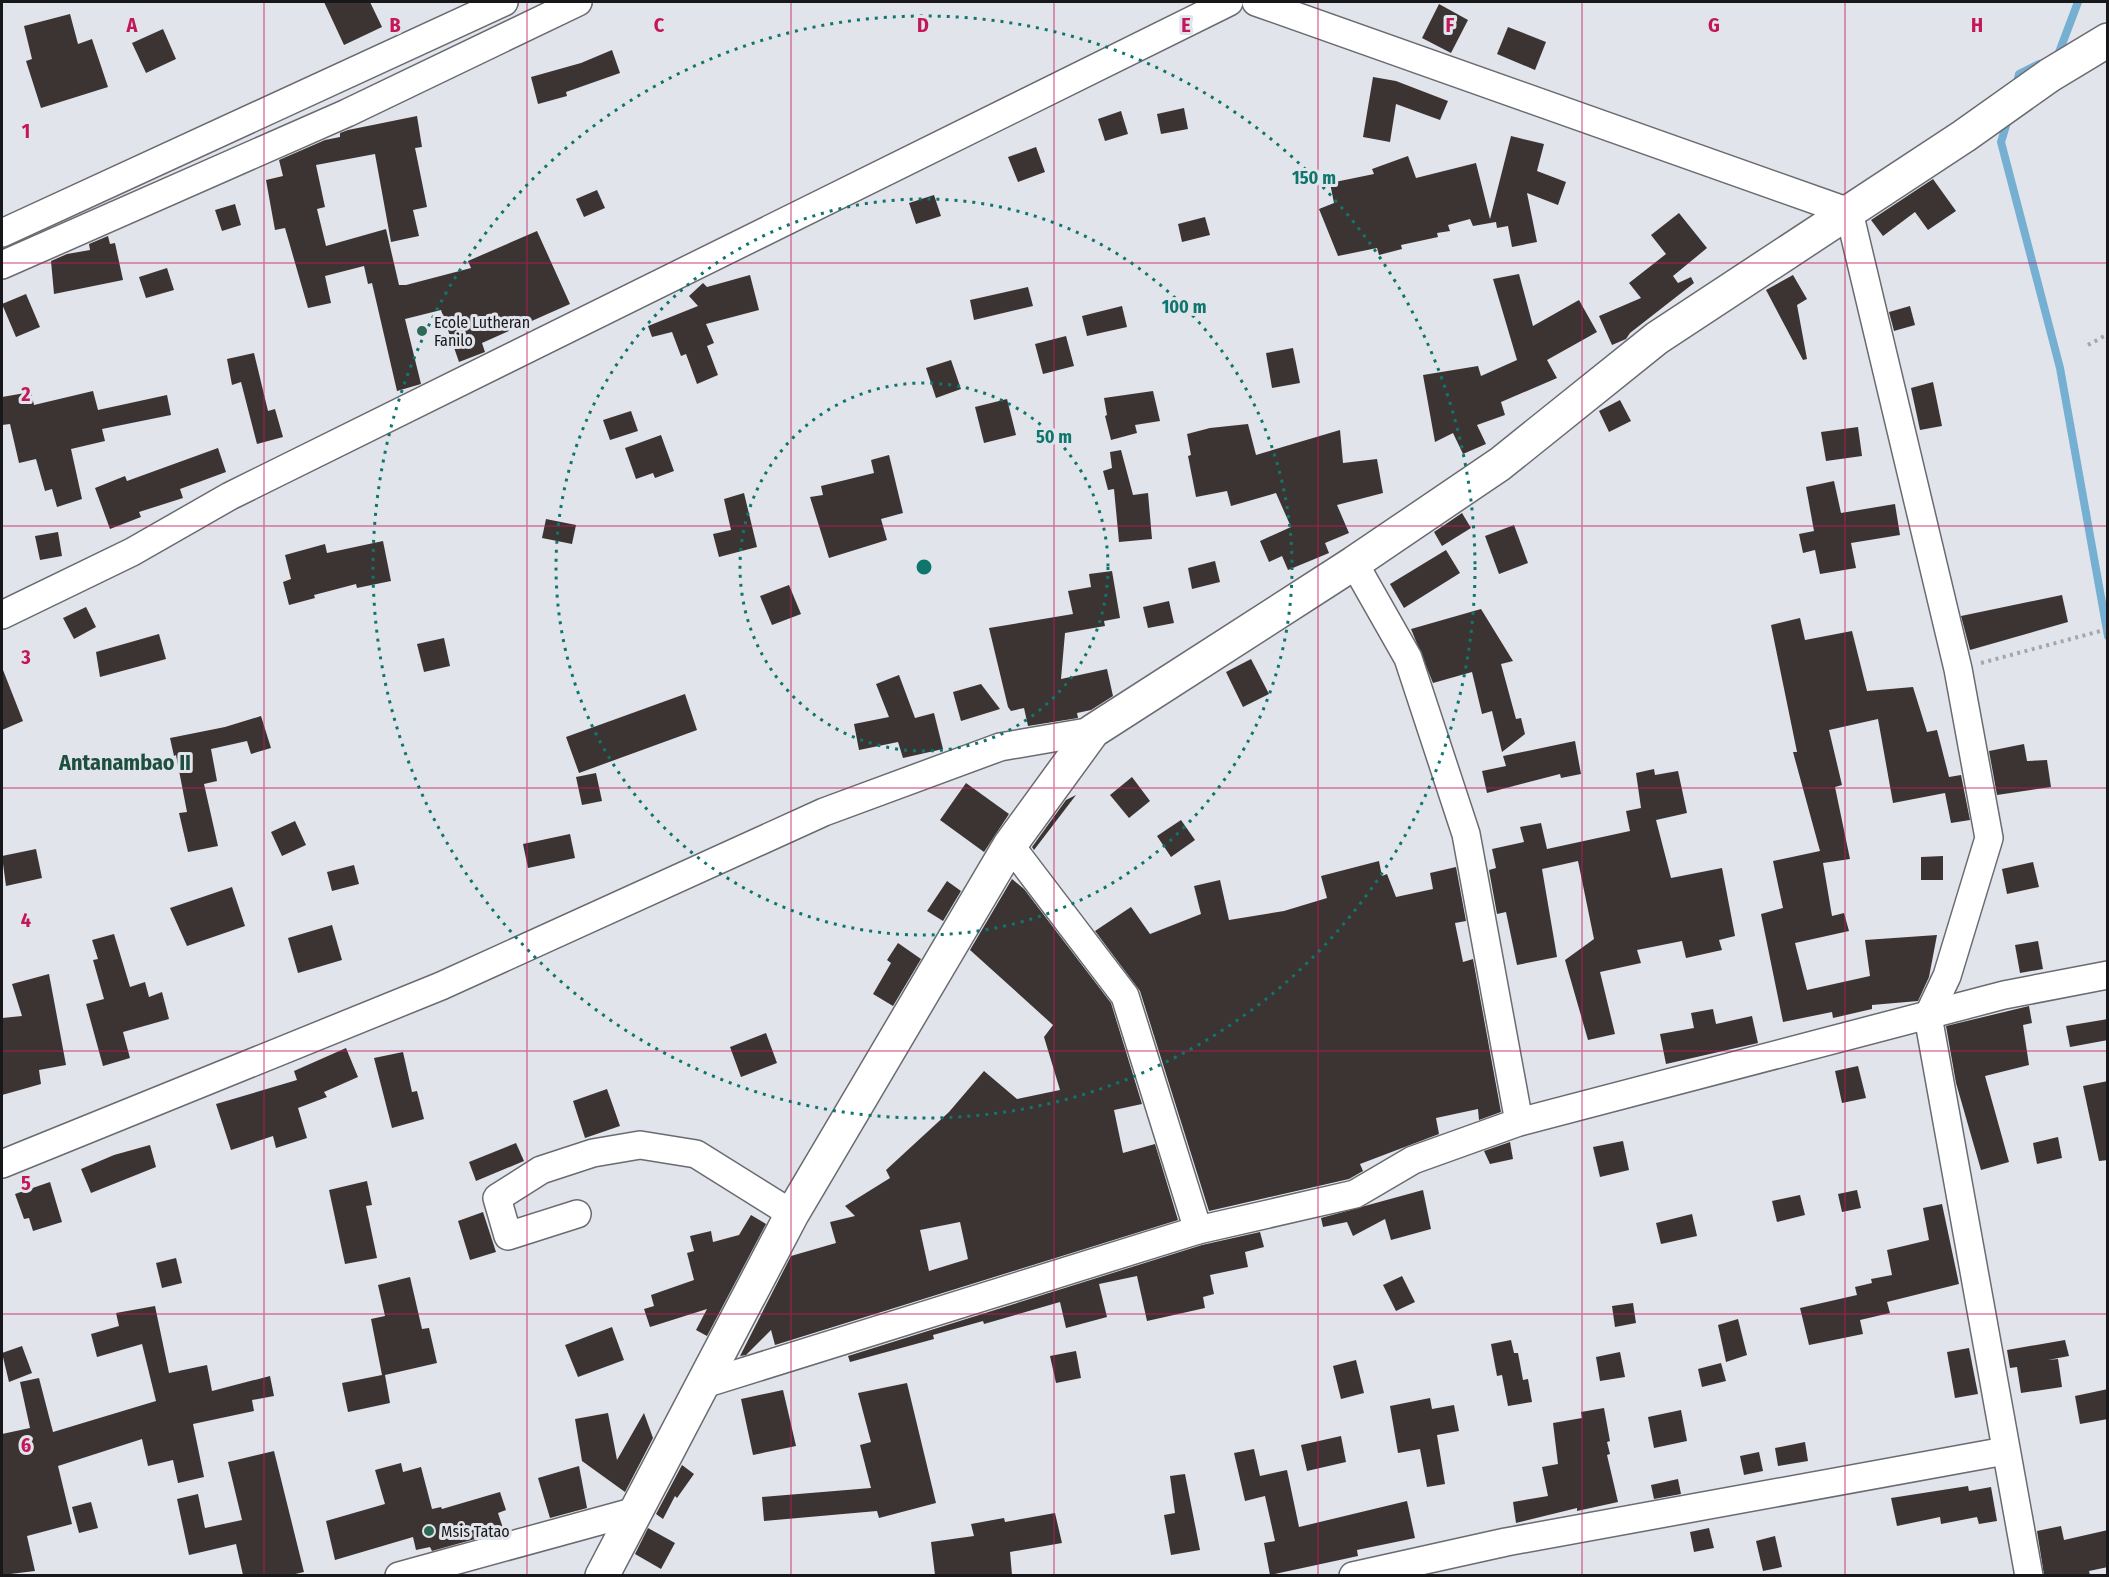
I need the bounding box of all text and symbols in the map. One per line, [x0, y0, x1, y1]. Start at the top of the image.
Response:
text: A [126, 13, 139, 37]
text: B [389, 13, 401, 37]
text: C [654, 13, 665, 37]
text: D [917, 13, 929, 37]
text: E [1181, 13, 1191, 37]
text: F [1446, 13, 1455, 37]
text: G [1708, 13, 1720, 37]
text: H [1971, 13, 1983, 37]
text: 1 [22, 119, 30, 143]
text: 150 m [1292, 167, 1336, 189]
text: 100 m [1162, 296, 1206, 318]
place label: Ecole Lutheran Fanilo [434, 313, 530, 350]
marker: Ecole Lutheran Fanilo [415, 324, 429, 338]
text: 2 [20, 382, 31, 406]
text: 50 m [1036, 426, 1072, 448]
centre of rings [914, 557, 934, 577]
text: 3 [20, 645, 31, 669]
district label: Antanambao II [58, 749, 191, 776]
text: 4 [21, 908, 31, 932]
text: 5 [21, 1171, 31, 1195]
text: 6 [21, 1433, 31, 1457]
place label: Msis Tatao [441, 1522, 510, 1541]
marker: Msis Tatao [422, 1524, 436, 1538]

